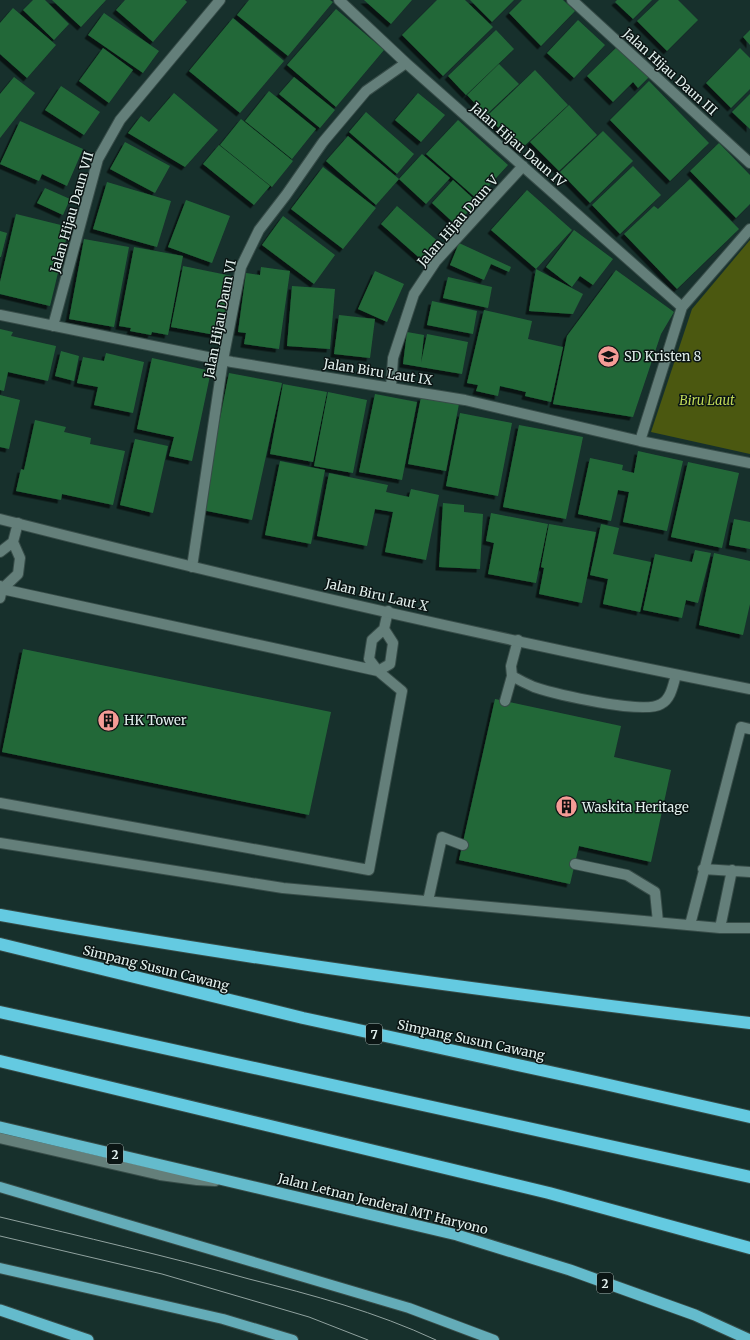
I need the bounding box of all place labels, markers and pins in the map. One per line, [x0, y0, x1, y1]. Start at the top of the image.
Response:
school or university icon: SD Kristen 8 [595, 343, 621, 369]
place label: SD Kristen 8 [624, 348, 701, 365]
building icon: HK Tower [95, 707, 121, 733]
place label: HK Tower [124, 712, 187, 729]
building icon: Waskita Heritage [554, 794, 580, 820]
place label: Waskita Heritage [581, 799, 689, 816]

